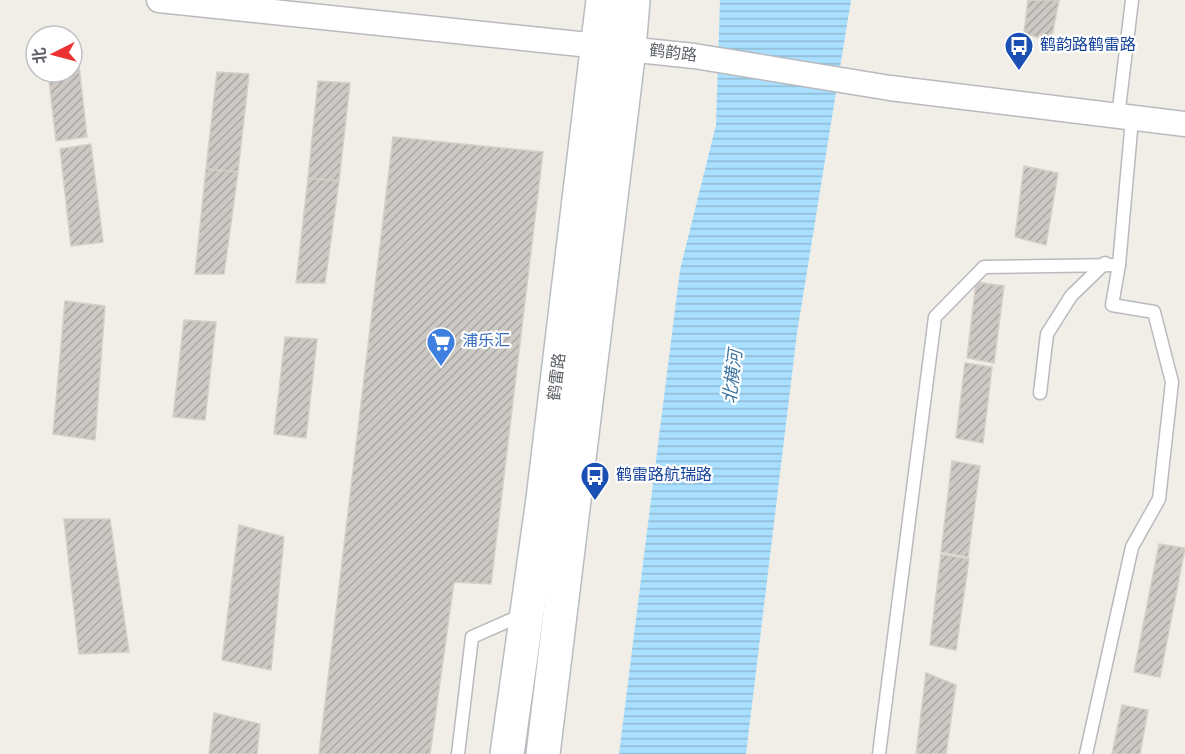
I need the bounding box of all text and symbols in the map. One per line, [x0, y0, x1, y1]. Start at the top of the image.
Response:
north arrow [24, 24, 84, 84]
bus stop icon: 鹤韵路鹤雷路 [1003, 30, 1035, 72]
place label: 鹤韵路鹤雷路 [1040, 36, 1136, 56]
street label: 鹤韵路 [648, 41, 698, 67]
text: 北 [30, 46, 52, 64]
supermarket icon: 浦乐汇 [425, 326, 457, 368]
place label: 浦乐汇 [462, 332, 510, 352]
water label: 北横河 [719, 346, 749, 405]
street label: 鹤雷路 [545, 352, 571, 402]
bus stop icon: 鹤雷路航瑞路 [579, 460, 611, 502]
place label: 鹤雷路航瑞路 [616, 466, 712, 486]

